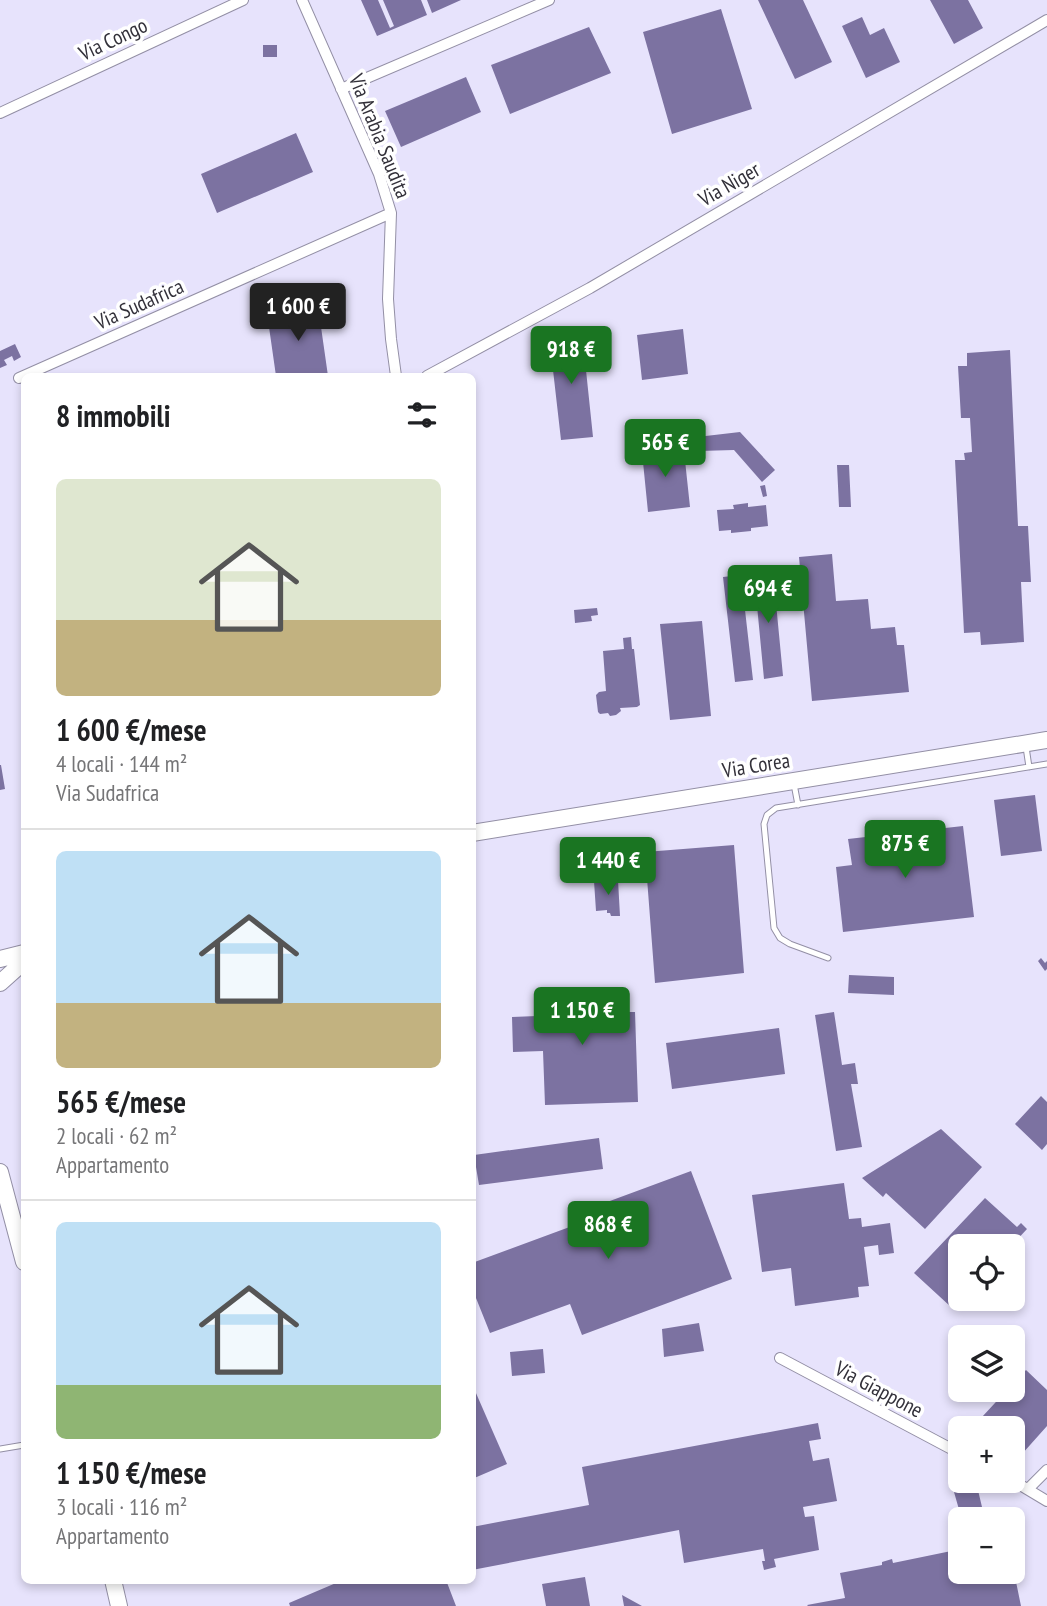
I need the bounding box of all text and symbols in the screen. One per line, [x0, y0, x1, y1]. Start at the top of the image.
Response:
street label: Via Congo [73, 11, 152, 67]
street label: Via Arabia Saudita [342, 69, 417, 202]
street label: Via Niger [693, 156, 765, 213]
street label: Via Sudafrica [90, 272, 188, 336]
pin: 1 600 € [233, 284, 363, 343]
text: 1 600 € [266, 291, 330, 320]
pin: 918 € [522, 326, 620, 386]
text: 918 € [547, 334, 595, 363]
text: 8 immobili [56, 396, 170, 435]
icon: filters [403, 396, 441, 434]
pin: 565 € [616, 420, 714, 479]
text: 565 € [641, 427, 689, 456]
icon: home [186, 524, 312, 650]
pin: 694 € [719, 566, 817, 625]
text: 694 € [744, 573, 792, 602]
text: 1 600 €/mese [56, 710, 207, 749]
street label: Via Corea [719, 746, 792, 784]
text: 4 locali · 144 m² [56, 749, 187, 778]
text: Via Sudafrica [56, 778, 159, 807]
pin: 875 € [856, 820, 954, 880]
text: 875 € [881, 828, 929, 857]
pin: 1 440 € [543, 838, 673, 897]
text: 1 440 € [576, 845, 640, 874]
icon: home [186, 896, 312, 1022]
pin: 1 150 € [517, 988, 647, 1047]
text: 1 150 € [550, 995, 614, 1024]
text: 565 €/mese [56, 1082, 186, 1121]
text: 2 locali · 62 m² [56, 1121, 177, 1150]
text: Appartamento [56, 1150, 169, 1179]
pin: 868 € [559, 1202, 657, 1261]
text: 868 € [584, 1209, 632, 1238]
map controls [948, 1234, 1025, 1584]
button: locate [948, 1234, 1025, 1311]
icon: home [186, 1267, 312, 1393]
button: layers [948, 1325, 1025, 1402]
street label: Via Giappone [830, 1354, 928, 1423]
button: + [948, 1416, 1025, 1493]
text: 1 150 €/mese [56, 1453, 207, 1492]
text: 3 locali · 116 m² [56, 1492, 187, 1521]
button: − [948, 1507, 1025, 1584]
text: Appartamento [56, 1521, 169, 1550]

